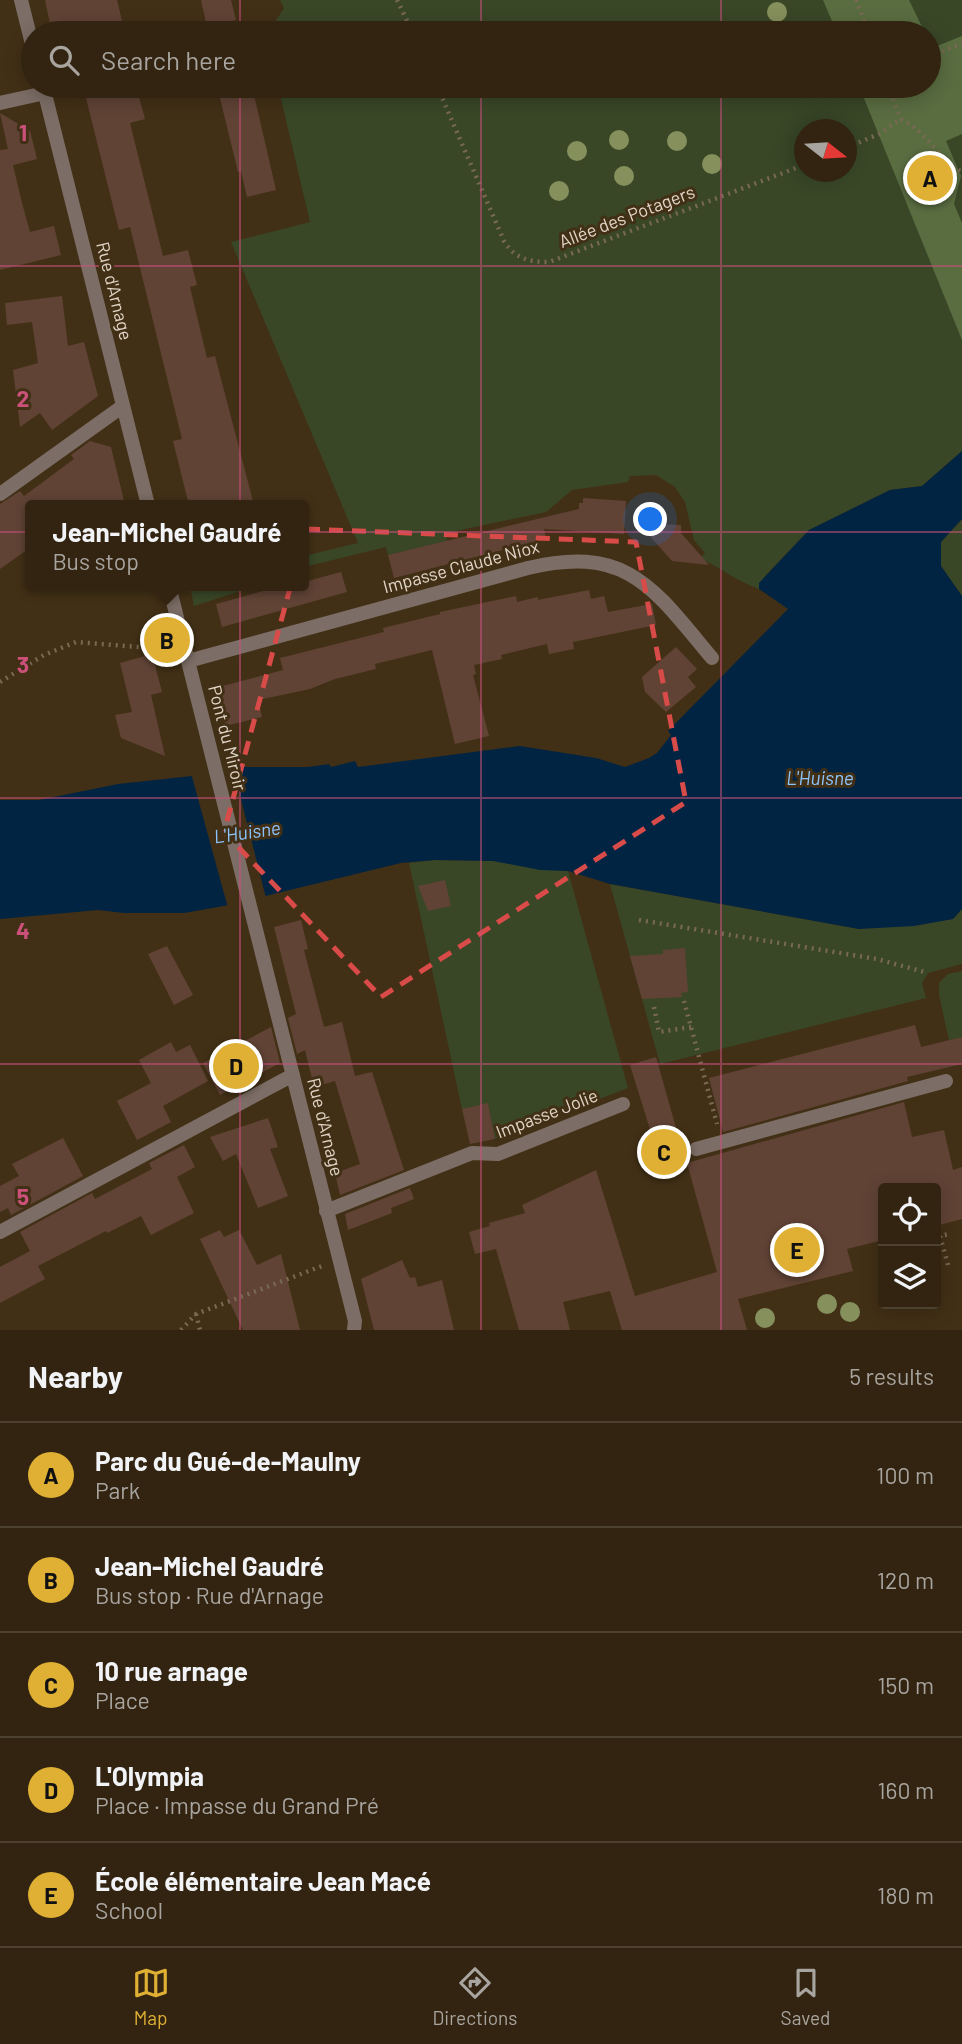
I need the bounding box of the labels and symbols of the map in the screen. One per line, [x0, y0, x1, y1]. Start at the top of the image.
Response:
text: 1 [19, 118, 27, 146]
north arrow [794, 119, 857, 182]
pin: A [907, 152, 953, 204]
street label: Allée des Potagers [556, 180, 698, 252]
street label: Rue d'Arnage [92, 239, 138, 342]
text: 2 [17, 384, 29, 412]
your location [633, 502, 667, 536]
street label: Impasse Claude Niox [380, 534, 542, 597]
pin: B [144, 614, 190, 666]
text: 3 [17, 650, 29, 678]
street label: Pont du Miroir [204, 683, 252, 793]
water label: L'Huisne [786, 766, 854, 789]
water label: L'Huisne [212, 815, 282, 848]
text: 4 [16, 916, 30, 944]
pin: D [213, 1040, 259, 1092]
street label: Rue d'Arnage [303, 1075, 349, 1178]
street label: Impasse Jolie [493, 1084, 601, 1143]
pin: C [641, 1126, 687, 1178]
text: 5 [17, 1182, 29, 1210]
pin: E [774, 1224, 820, 1276]

